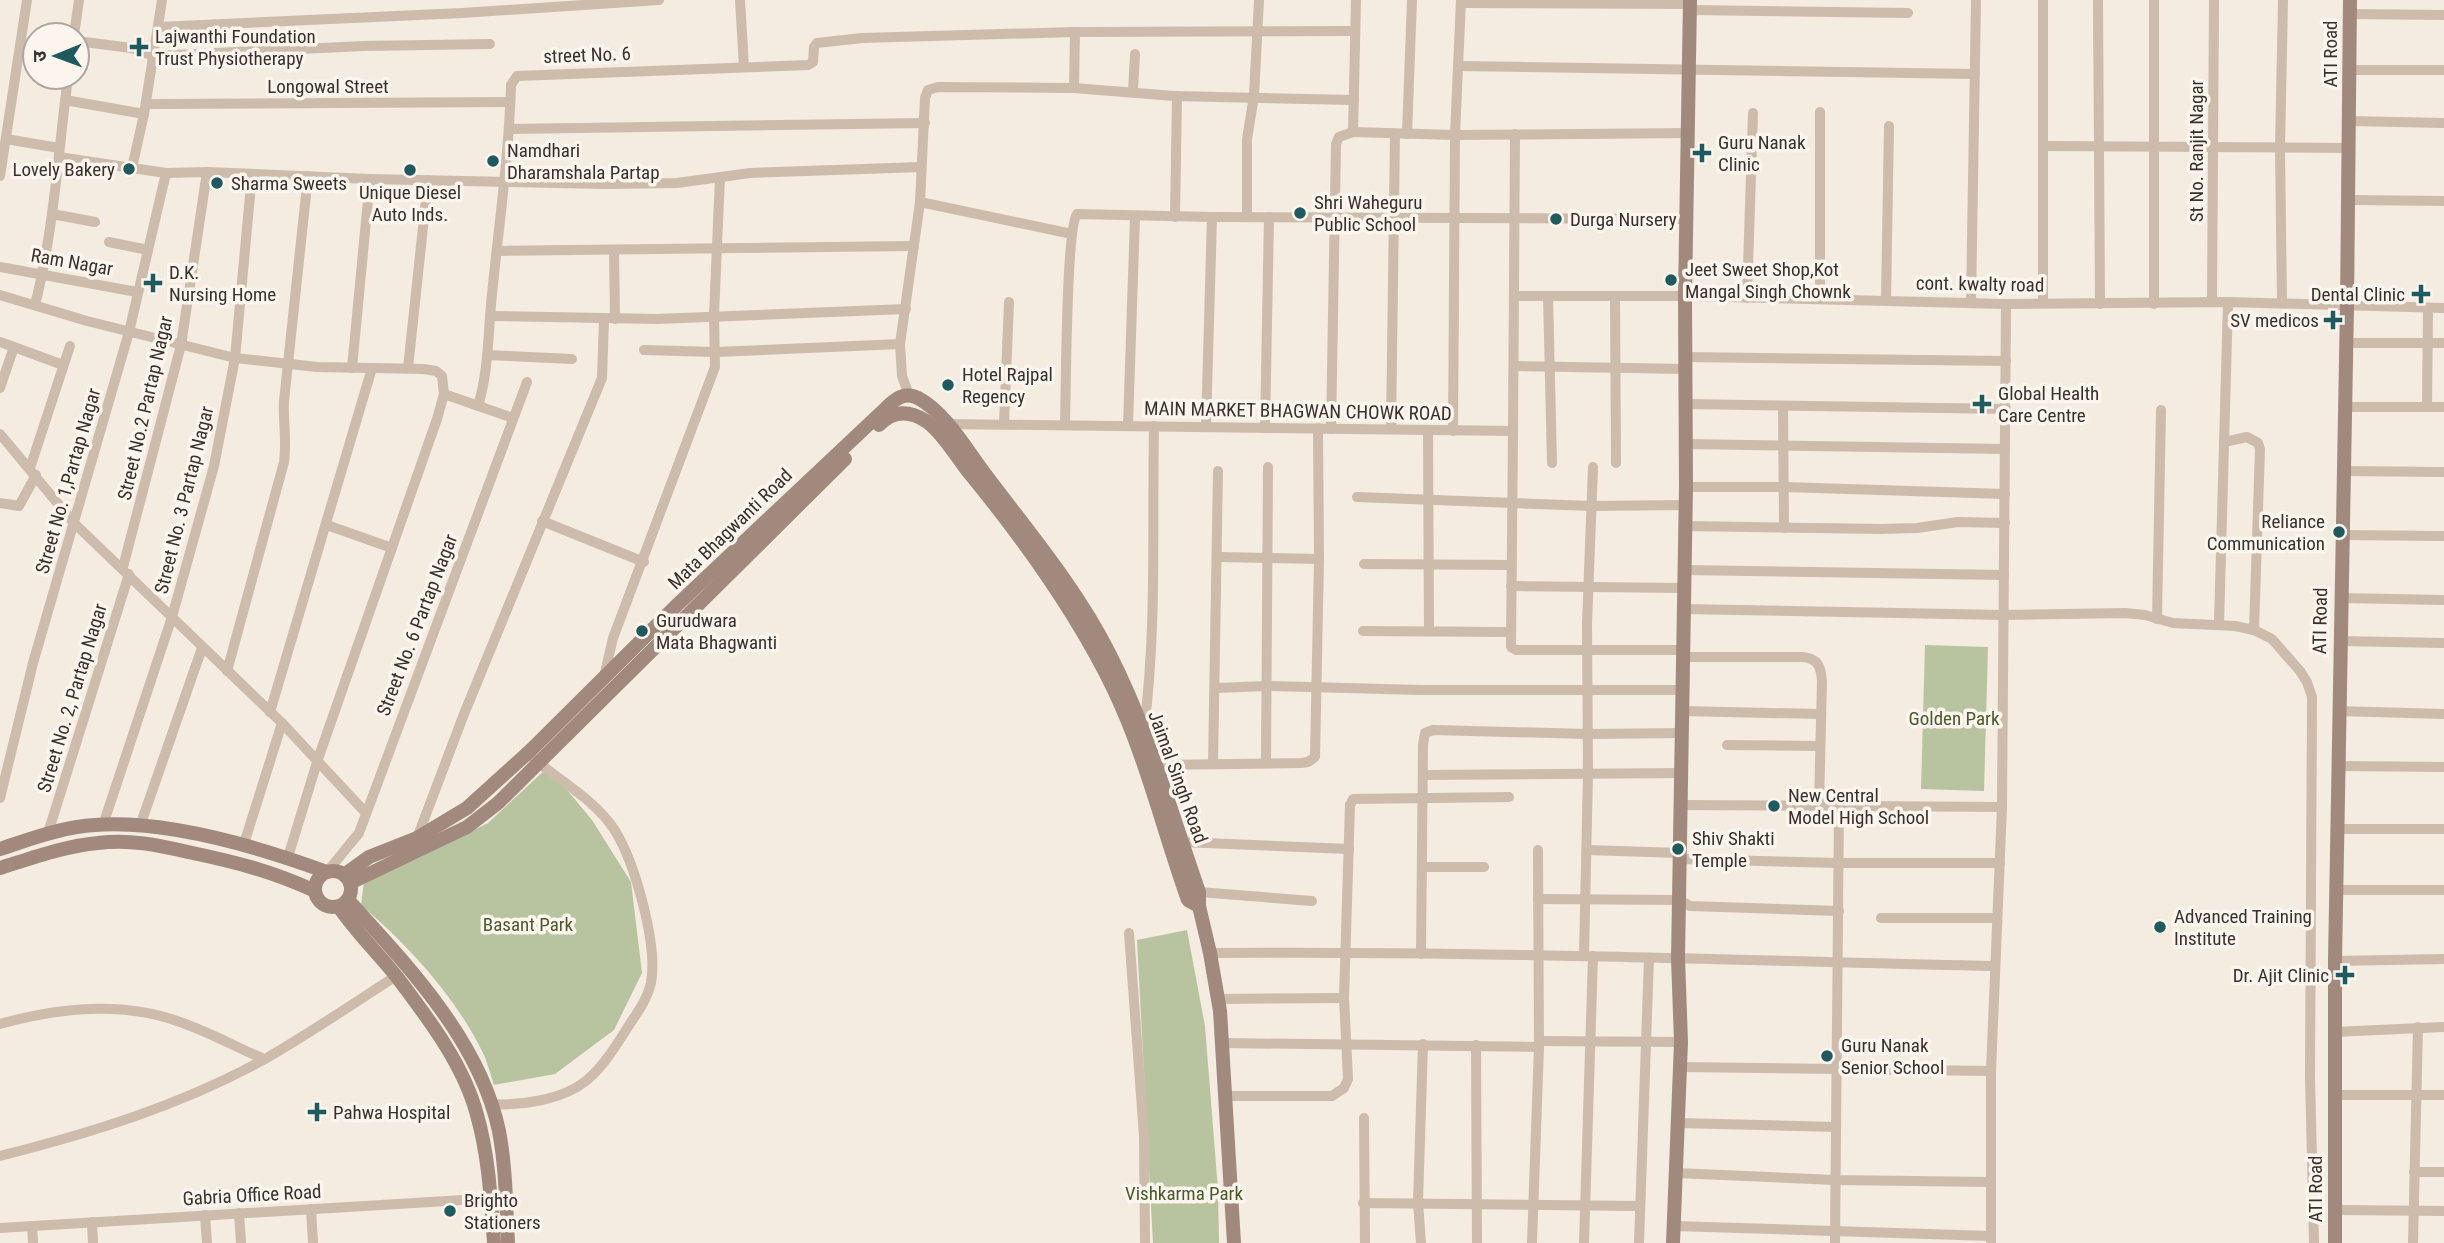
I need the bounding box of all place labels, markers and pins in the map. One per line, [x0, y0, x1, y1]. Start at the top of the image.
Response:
place label: Lajwanthi Foundation Trust Physiotherapy [155, 25, 316, 70]
marker: Lajwanthi Foundation Trust Physiotherapy [129, 37, 149, 57]
place label: Guru Nanak Clinic [1718, 131, 1806, 176]
place label: Namdhari Dharamshala Partap [507, 139, 660, 184]
marker: Guru Nanak Clinic [1692, 143, 1712, 163]
marker: Namdhari Dharamshala Partap [485, 153, 501, 169]
place label: Lovely Bakery [12, 158, 115, 181]
marker: Lovely Bakery [121, 161, 137, 177]
marker: Unique Diesel Auto Inds. [402, 162, 418, 178]
place label: Sharma Sweets [231, 172, 347, 195]
marker: Sharma Sweets [209, 175, 225, 191]
place label: Unique Diesel Auto Inds. [359, 181, 461, 226]
place label: Shri Waheguru Public School [1314, 191, 1422, 236]
marker: Shri Waheguru Public School [1292, 205, 1308, 221]
place label: Durga Nursery [1570, 208, 1677, 231]
marker: Durga Nursery [1548, 211, 1564, 227]
place label: Jeet Sweet Shop,Kot Mangal Singh Chownk [1685, 258, 1851, 303]
place label: D.K. Nursing Home [169, 261, 276, 306]
marker: Jeet Sweet Shop,Kot Mangal Singh Chownk [1663, 272, 1679, 288]
marker: D.K. Nursing Home [143, 273, 163, 293]
place label: Dental Clinic [2311, 283, 2405, 306]
marker: Dental Clinic [2411, 284, 2431, 304]
place label: SV medicos [2230, 309, 2319, 332]
marker: SV medicos [2325, 312, 2341, 328]
place label: Hotel Rajpal Regency [962, 363, 1053, 408]
marker: Hotel Rajpal Regency [940, 377, 956, 393]
place label: Global Health Care Centre [1998, 382, 2099, 427]
marker: Global Health Care Centre [1972, 394, 1992, 414]
place label: Reliance Communication [2207, 510, 2325, 555]
marker: Reliance Communication [2331, 524, 2347, 540]
place label: Gurudwara Mata Bhagwanti [656, 609, 777, 654]
marker: Gurudwara Mata Bhagwanti [634, 623, 650, 639]
place label: New Central Model High School [1788, 784, 1929, 829]
marker: New Central Model High School [1766, 798, 1782, 814]
place label: Shiv Shakti Temple [1692, 827, 1775, 872]
marker: Shiv Shakti Temple [1670, 841, 1686, 857]
place label: Advanced Training Institute [2174, 905, 2312, 950]
marker: Advanced Training Institute [2152, 919, 2168, 935]
place label: Dr. Ajit Clinic [2233, 964, 2329, 987]
marker: Dr. Ajit Clinic [2335, 965, 2355, 985]
place label: Guru Nanak Senior School [1841, 1034, 1944, 1079]
marker: Guru Nanak Senior School [1819, 1048, 1835, 1064]
place label: Pahwa Hospital [333, 1101, 450, 1124]
marker: Pahwa Hospital [307, 1102, 327, 1122]
place label: Brighto Stationers [464, 1189, 541, 1234]
marker: Brighto Stationers [442, 1203, 458, 1219]

